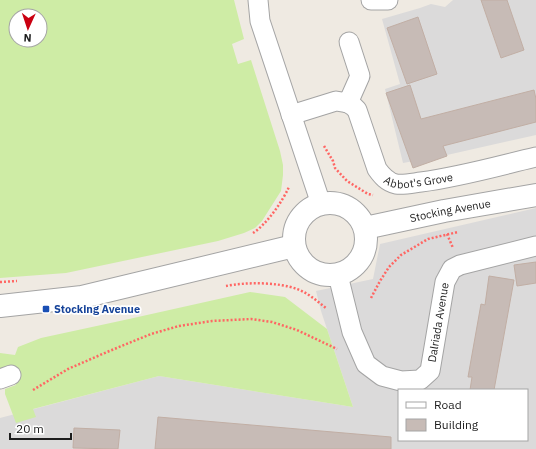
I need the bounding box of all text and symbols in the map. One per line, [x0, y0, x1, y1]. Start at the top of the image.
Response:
north arrow [8, 8, 48, 48]
text: N [23, 31, 32, 45]
street label: Abbot's Grove [381, 170, 454, 191]
street label: Stocking Avenue [409, 196, 492, 225]
street label: Dalriada Avenue [425, 282, 452, 363]
place label: Stocking Avenue [54, 302, 140, 316]
marker: Stocking Avenue [41, 304, 51, 314]
legend [398, 389, 528, 441]
text: Road [434, 397, 462, 412]
scale bar [10, 415, 71, 441]
text: Building [434, 417, 479, 432]
text: 20 m [16, 421, 44, 436]

